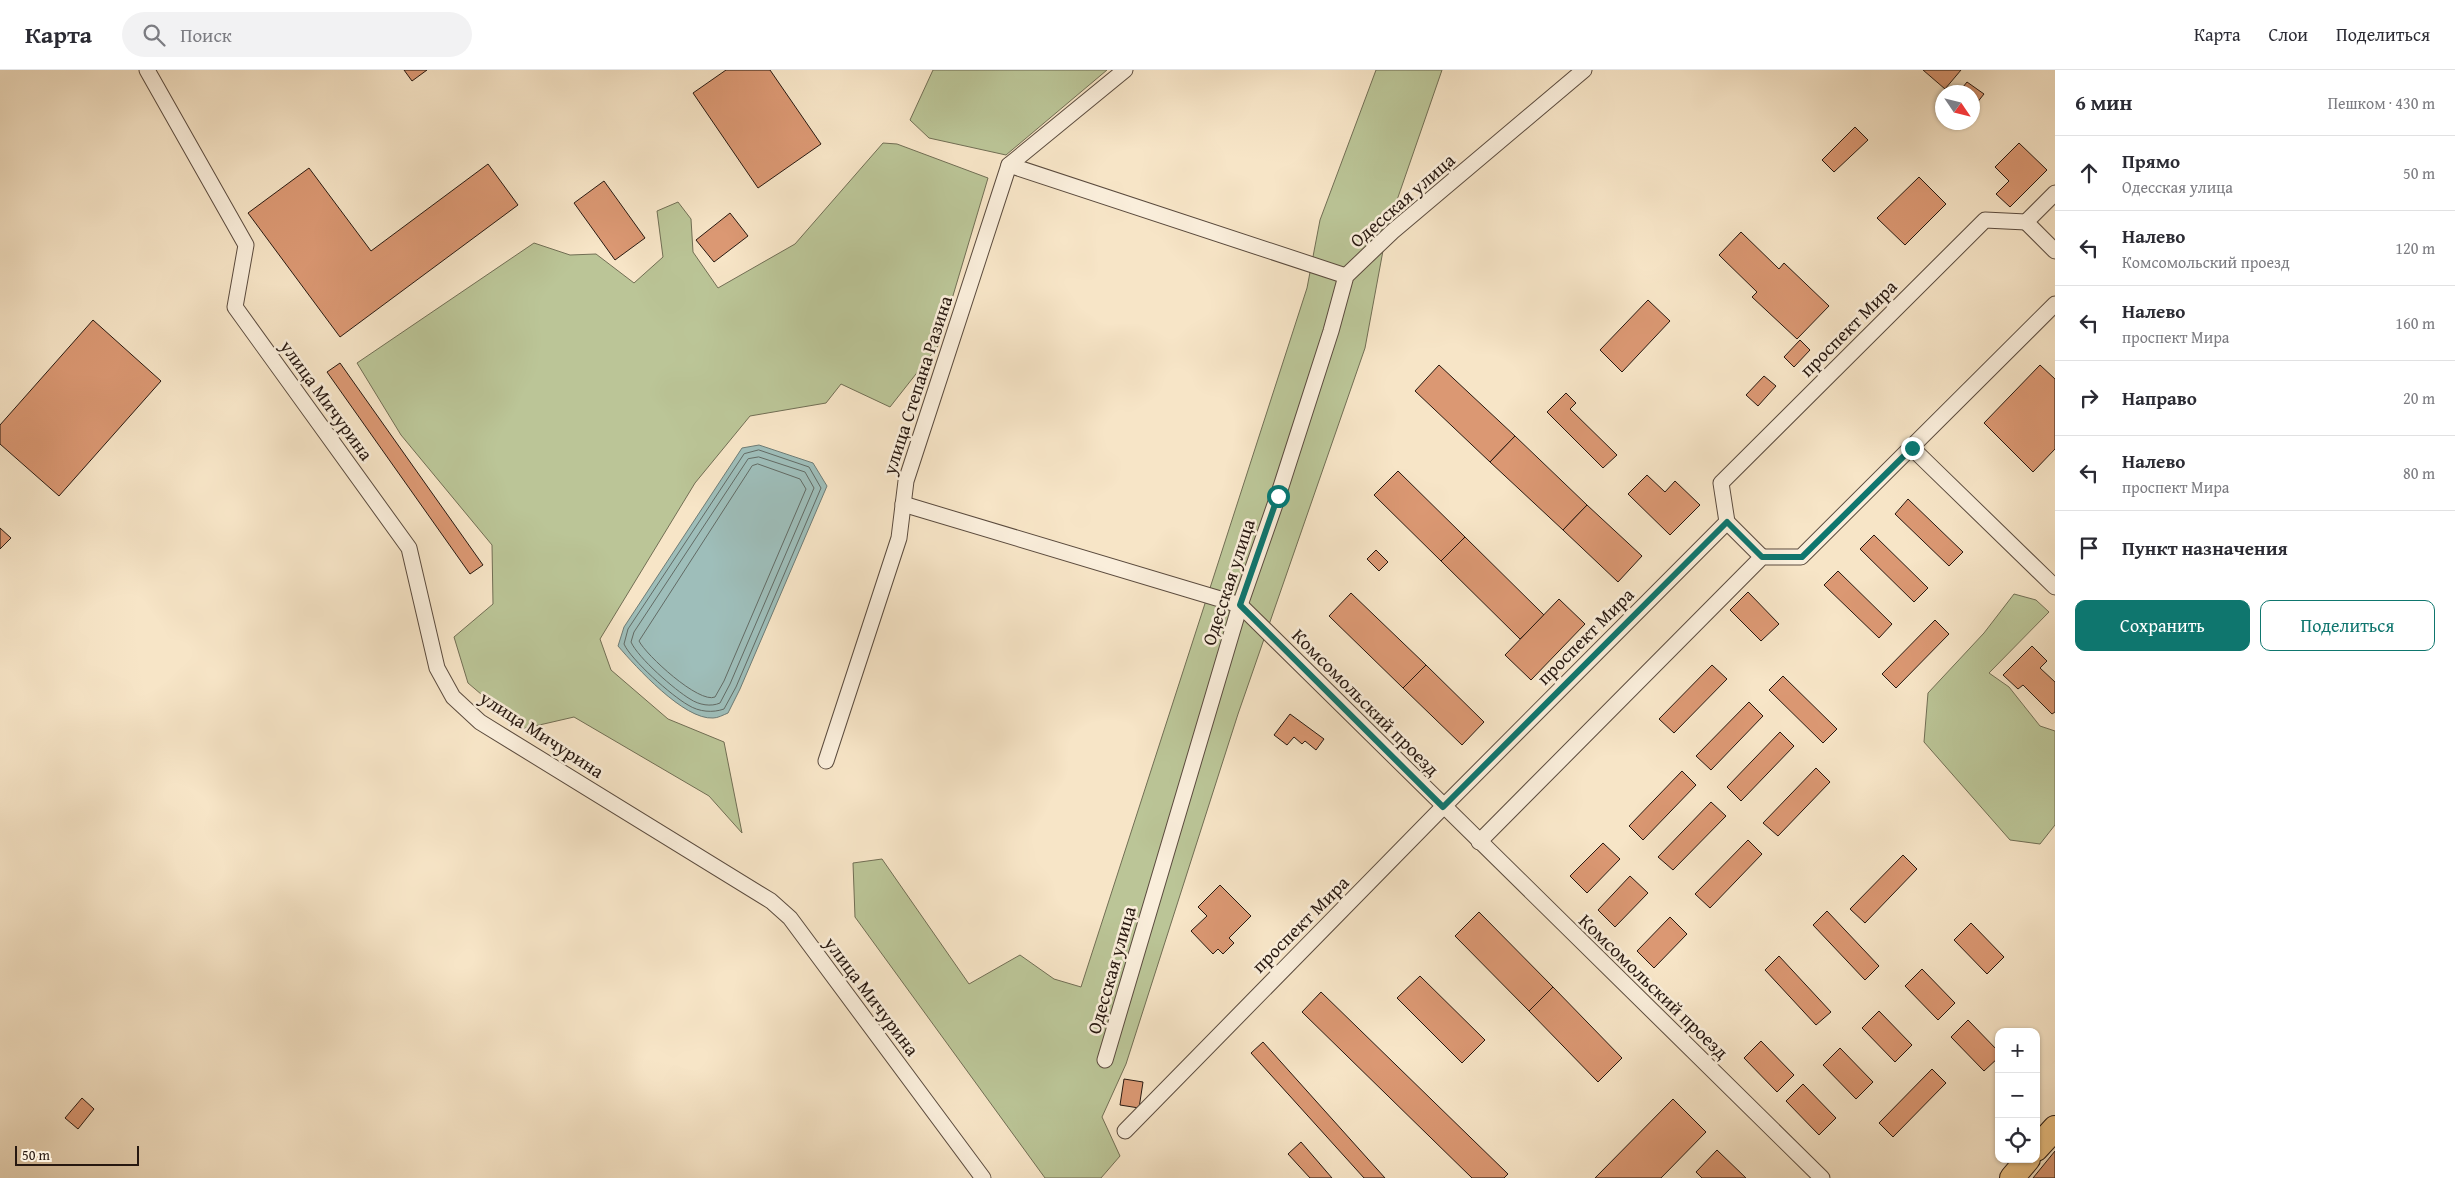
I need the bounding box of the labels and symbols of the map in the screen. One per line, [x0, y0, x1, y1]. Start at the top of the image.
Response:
north arrow [1935, 85, 1980, 130]
street label: Одесская улица [1343, 146, 1461, 254]
street label: проспект Мира [1793, 273, 1903, 383]
street label: улица Степана Разина [875, 292, 959, 479]
street label: улица Мичурина [273, 333, 380, 466]
route end [1901, 437, 1924, 460]
route start [1267, 485, 1290, 508]
street label: Одесская улица [1194, 515, 1262, 649]
street label: проспект Мира [1530, 581, 1640, 691]
street label: Комсомольский проезд [1286, 622, 1446, 782]
street label: улица Мичурина [474, 683, 610, 785]
street label: проспект Мира [1245, 869, 1355, 979]
street label: Одесская улица [1079, 903, 1143, 1037]
street label: Комсомольский проезд [1573, 907, 1735, 1065]
street label: улица Мичурина [817, 930, 926, 1062]
scale bar [15, 1143, 139, 1166]

